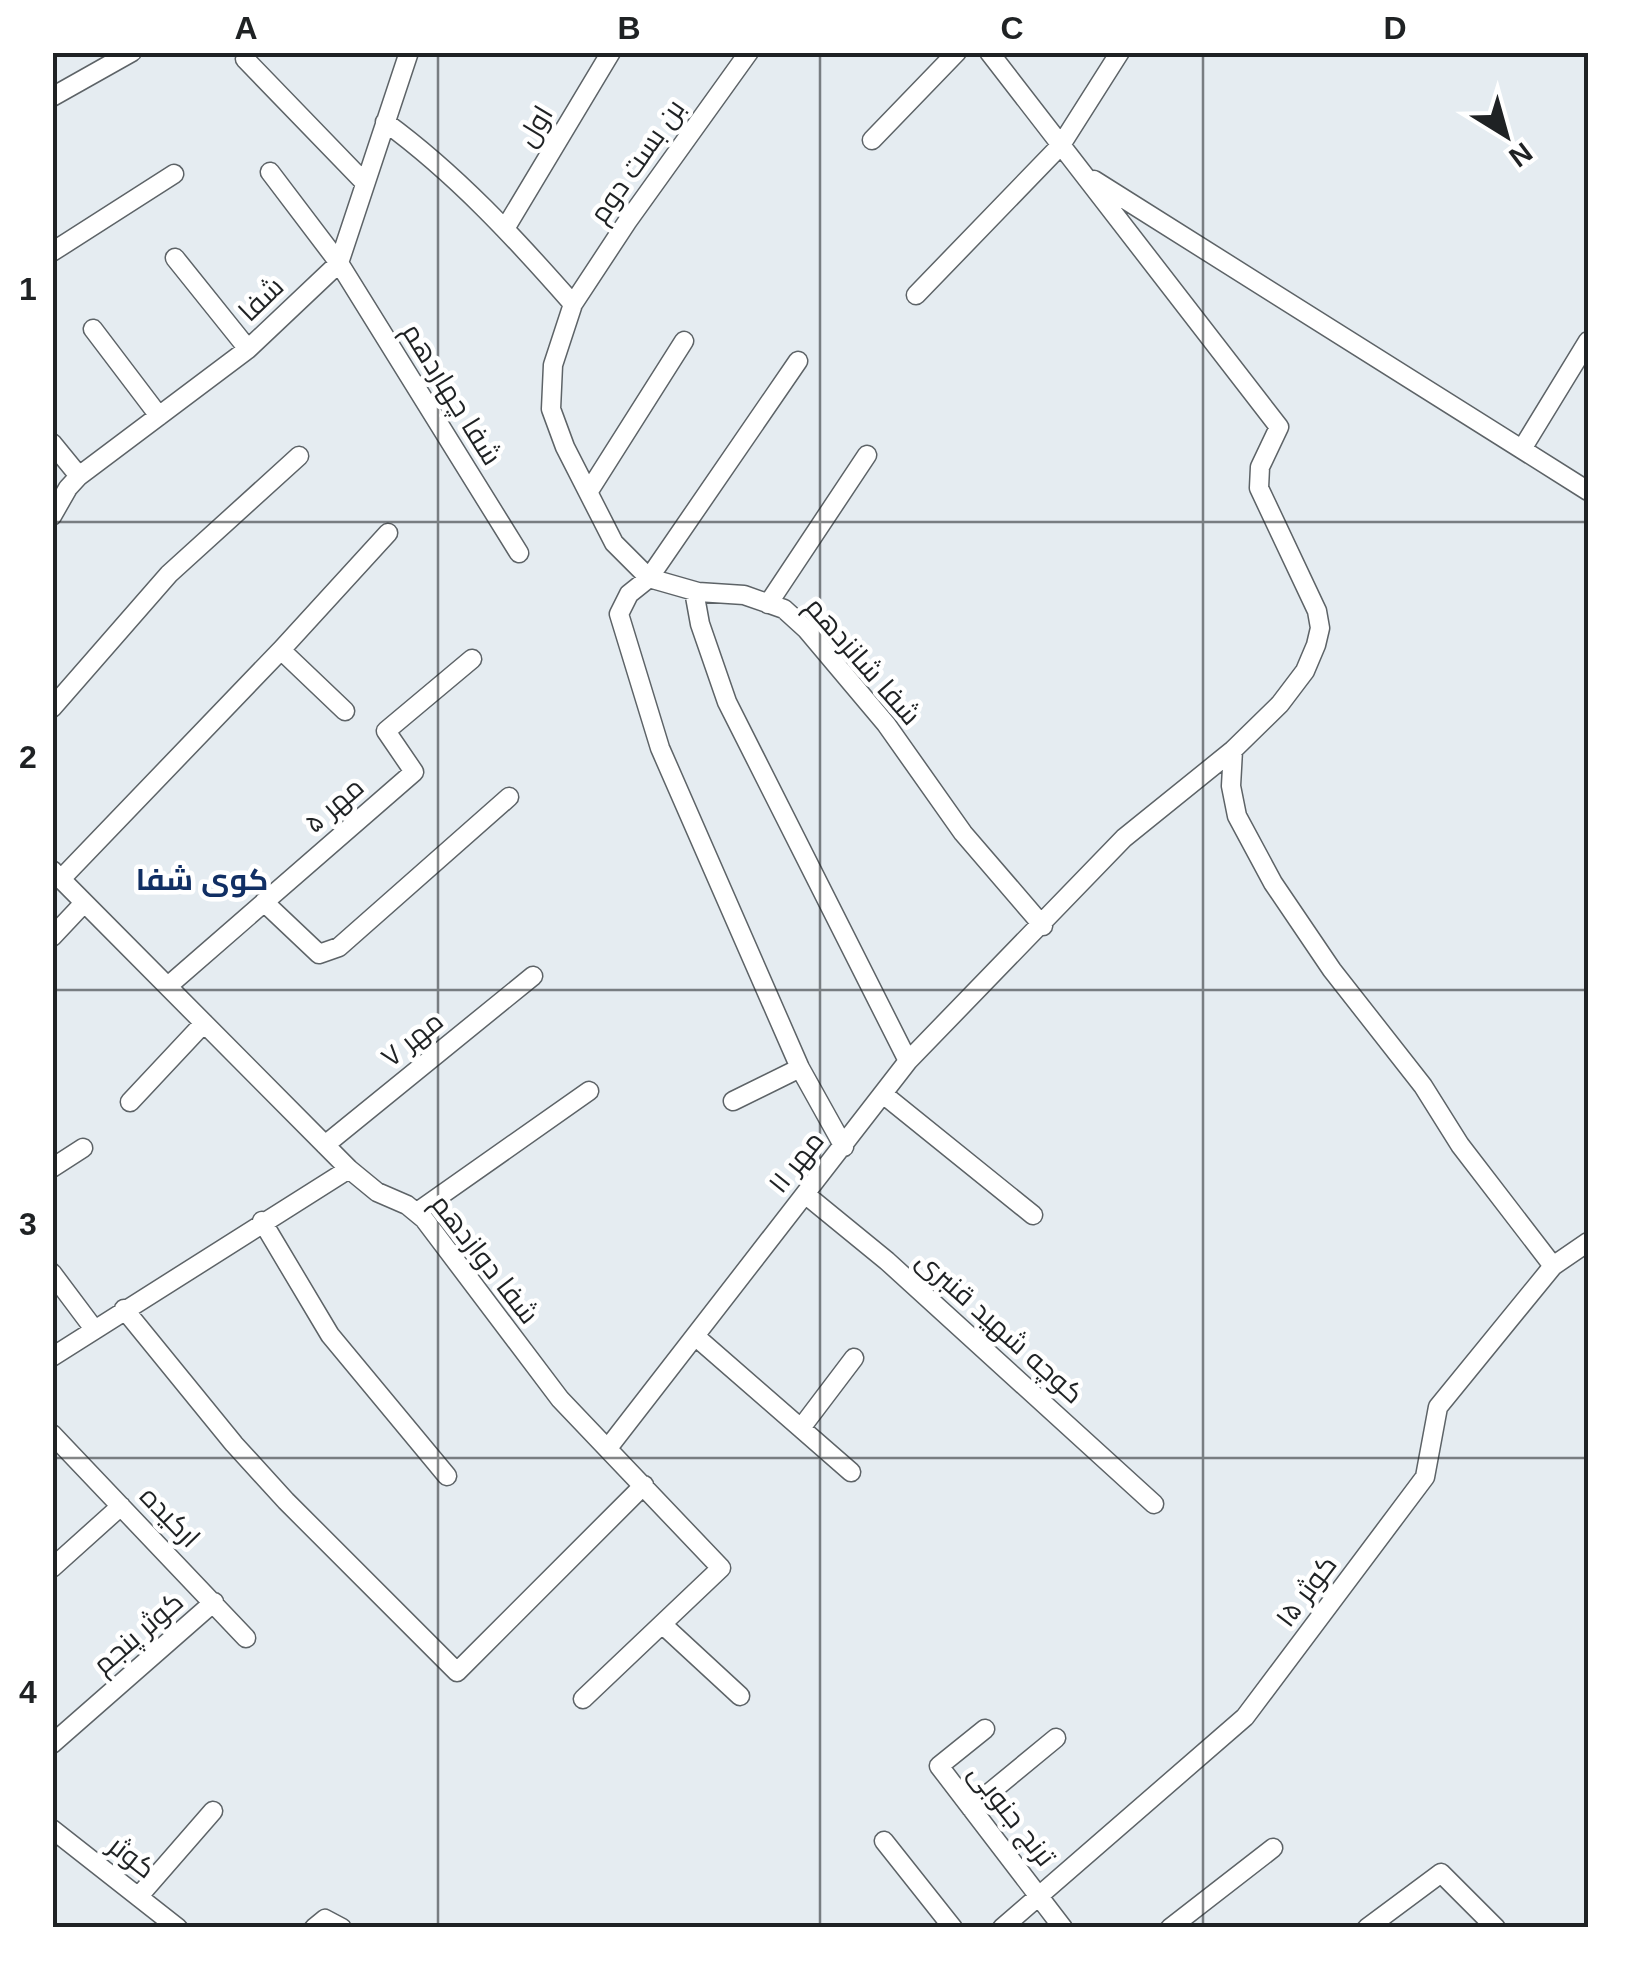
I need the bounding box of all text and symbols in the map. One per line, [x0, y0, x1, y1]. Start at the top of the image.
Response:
text: A [234, 10, 258, 46]
text: B [617, 10, 641, 46]
text: C [1000, 10, 1024, 46]
text: D [1383, 10, 1407, 46]
north arrow [1456, 85, 1556, 185]
street label: بن بست دوم [583, 93, 694, 231]
street label: اول [511, 100, 560, 152]
text: N [1503, 136, 1538, 173]
text: 1 [19, 271, 37, 307]
street label: شفا [232, 271, 290, 327]
street label: شفا چهاردهم [393, 318, 508, 473]
street label: شفا شانزدهم [796, 591, 927, 734]
text: 2 [19, 739, 37, 775]
street label: مهر ۵ [298, 771, 370, 840]
district label: کوی شفا [136, 863, 268, 898]
street label: مهر ۷ [375, 1005, 450, 1074]
street label: مهر ۱۱ [762, 1125, 831, 1200]
street label: شفا دوازدهم [422, 1188, 545, 1332]
text: 3 [19, 1206, 37, 1242]
street label: کوچه شهید قنبری [909, 1244, 1089, 1412]
street label: ارکیده [134, 1480, 206, 1554]
street label: کوثر ۱۵ [1269, 1549, 1343, 1633]
street label: کوثر پنجم [87, 1586, 192, 1683]
text: 4 [19, 1674, 37, 1710]
street label: ترنج جنوبی [960, 1758, 1062, 1874]
street label: کوثر [101, 1828, 161, 1884]

